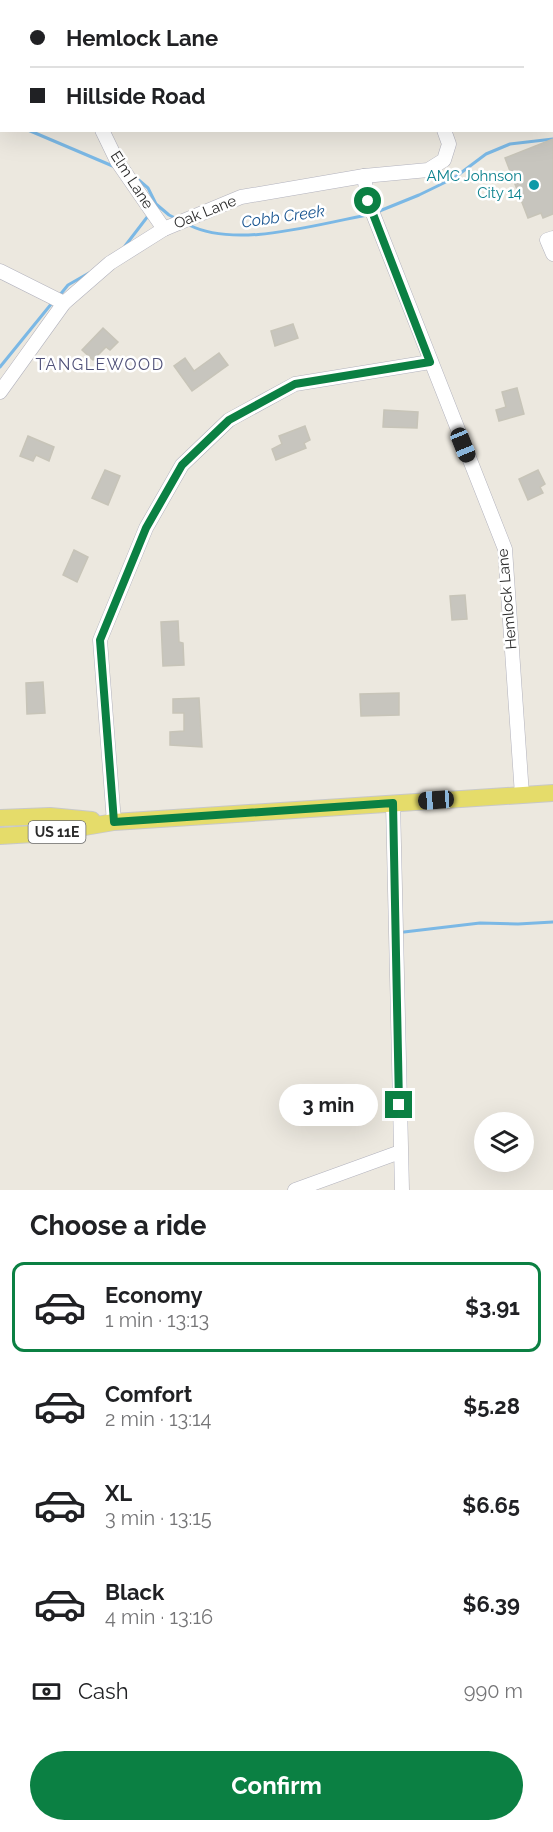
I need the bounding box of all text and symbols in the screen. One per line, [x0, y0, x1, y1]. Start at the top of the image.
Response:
text: Hemlock Lane [66, 25, 218, 51]
text: Hillside Road [66, 83, 205, 109]
street label: Elm Lane [107, 148, 157, 212]
place label: AMC Johnson City 14 [427, 167, 522, 202]
marker: AMC Johnson City 14 [527, 178, 541, 192]
route start [354, 187, 381, 214]
street label: Oak Lane [171, 191, 239, 233]
water label: Cobb Creek [240, 201, 326, 232]
district label: TANGLEWOOD [35, 355, 165, 374]
car [448, 425, 478, 465]
street label: Hemlock Lane [494, 548, 520, 650]
car [417, 790, 455, 810]
road number: US 11E [28, 821, 86, 843]
callout: 3 min [279, 1084, 378, 1126]
route end [385, 1091, 412, 1118]
text: 3 min [303, 1093, 354, 1117]
map controls [474, 1112, 534, 1172]
button: layers [474, 1112, 534, 1172]
text: Choose a ride [30, 1210, 206, 1241]
icon: car [33, 1280, 87, 1334]
text: Economy [105, 1282, 203, 1308]
text: $3.91 [465, 1294, 520, 1320]
text: 1 min · 13:13 [105, 1308, 209, 1332]
icon: car [33, 1379, 87, 1433]
text: Comfort [105, 1381, 192, 1407]
text: $5.28 [463, 1393, 520, 1419]
text: 2 min · 13:14 [105, 1407, 211, 1431]
icon: car [33, 1478, 87, 1532]
text: XL [105, 1480, 132, 1506]
text: $6.65 [462, 1492, 520, 1518]
text: 3 min · 13:15 [105, 1506, 212, 1530]
icon: car [33, 1577, 87, 1631]
text: Black [105, 1579, 164, 1605]
text: $6.39 [463, 1591, 520, 1617]
text: 4 min · 13:16 [105, 1605, 213, 1629]
icon: cash [30, 1675, 63, 1708]
text: Cash [78, 1678, 129, 1704]
text: 990 m [464, 1679, 523, 1703]
button: Confirm [30, 1751, 523, 1820]

